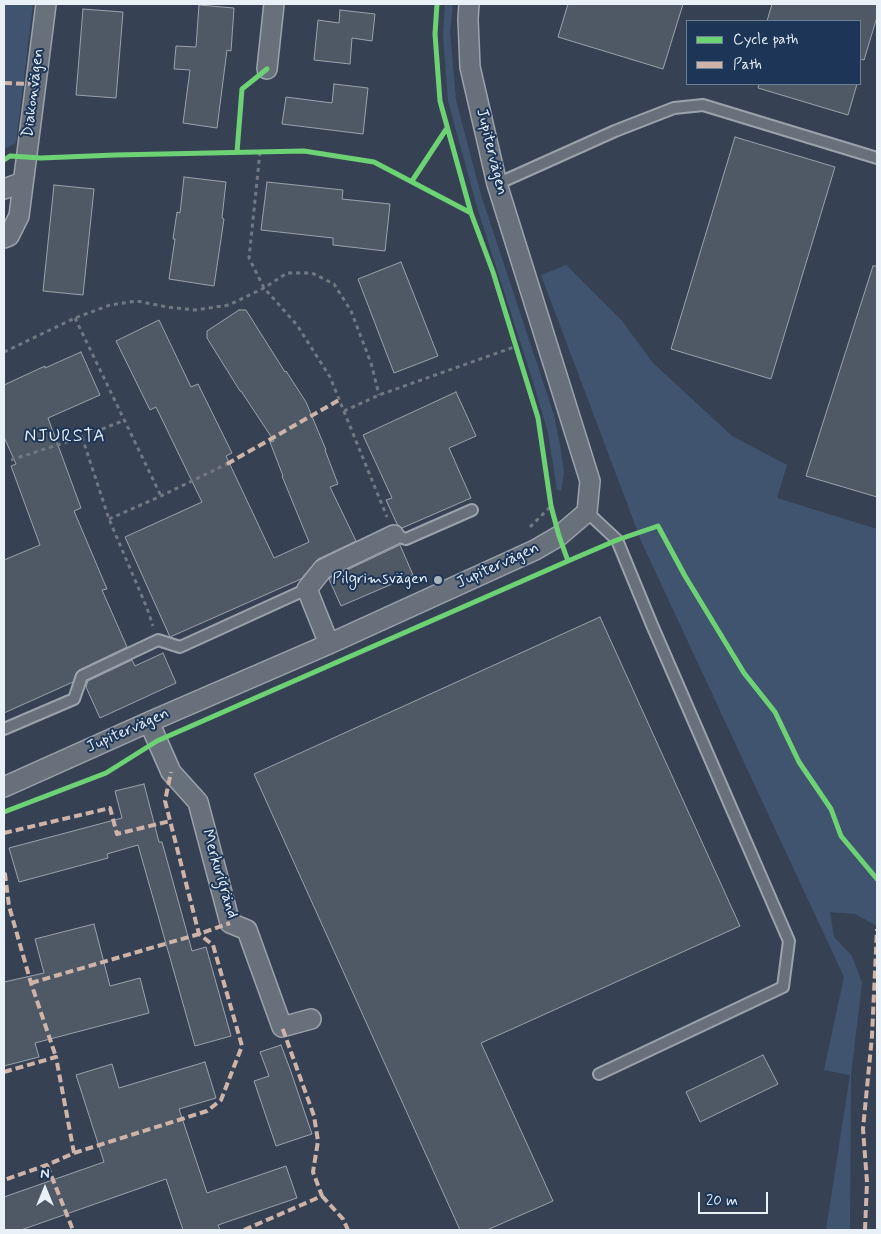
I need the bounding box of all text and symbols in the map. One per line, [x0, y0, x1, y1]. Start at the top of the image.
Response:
legend [686, 20, 861, 85]
text: Cycle path [733, 30, 798, 50]
street label: Diakonvägen [19, 48, 49, 138]
text: Path [733, 55, 762, 75]
street label: Jupitervägen [471, 107, 511, 197]
district label: NJURSTA [22, 426, 108, 448]
street label: Jupitervägen [454, 539, 542, 593]
place label: Pilgrimsvägen [332, 570, 428, 590]
marker: Pilgrimsvägen [432, 574, 444, 586]
street label: Jupitervägen [84, 704, 172, 758]
street label: Merkurigränd [196, 827, 242, 921]
north arrow [20, 1164, 70, 1214]
text: N [40, 1165, 50, 1183]
scale bar [701, 1182, 771, 1214]
text: 20 m [706, 1191, 738, 1211]

